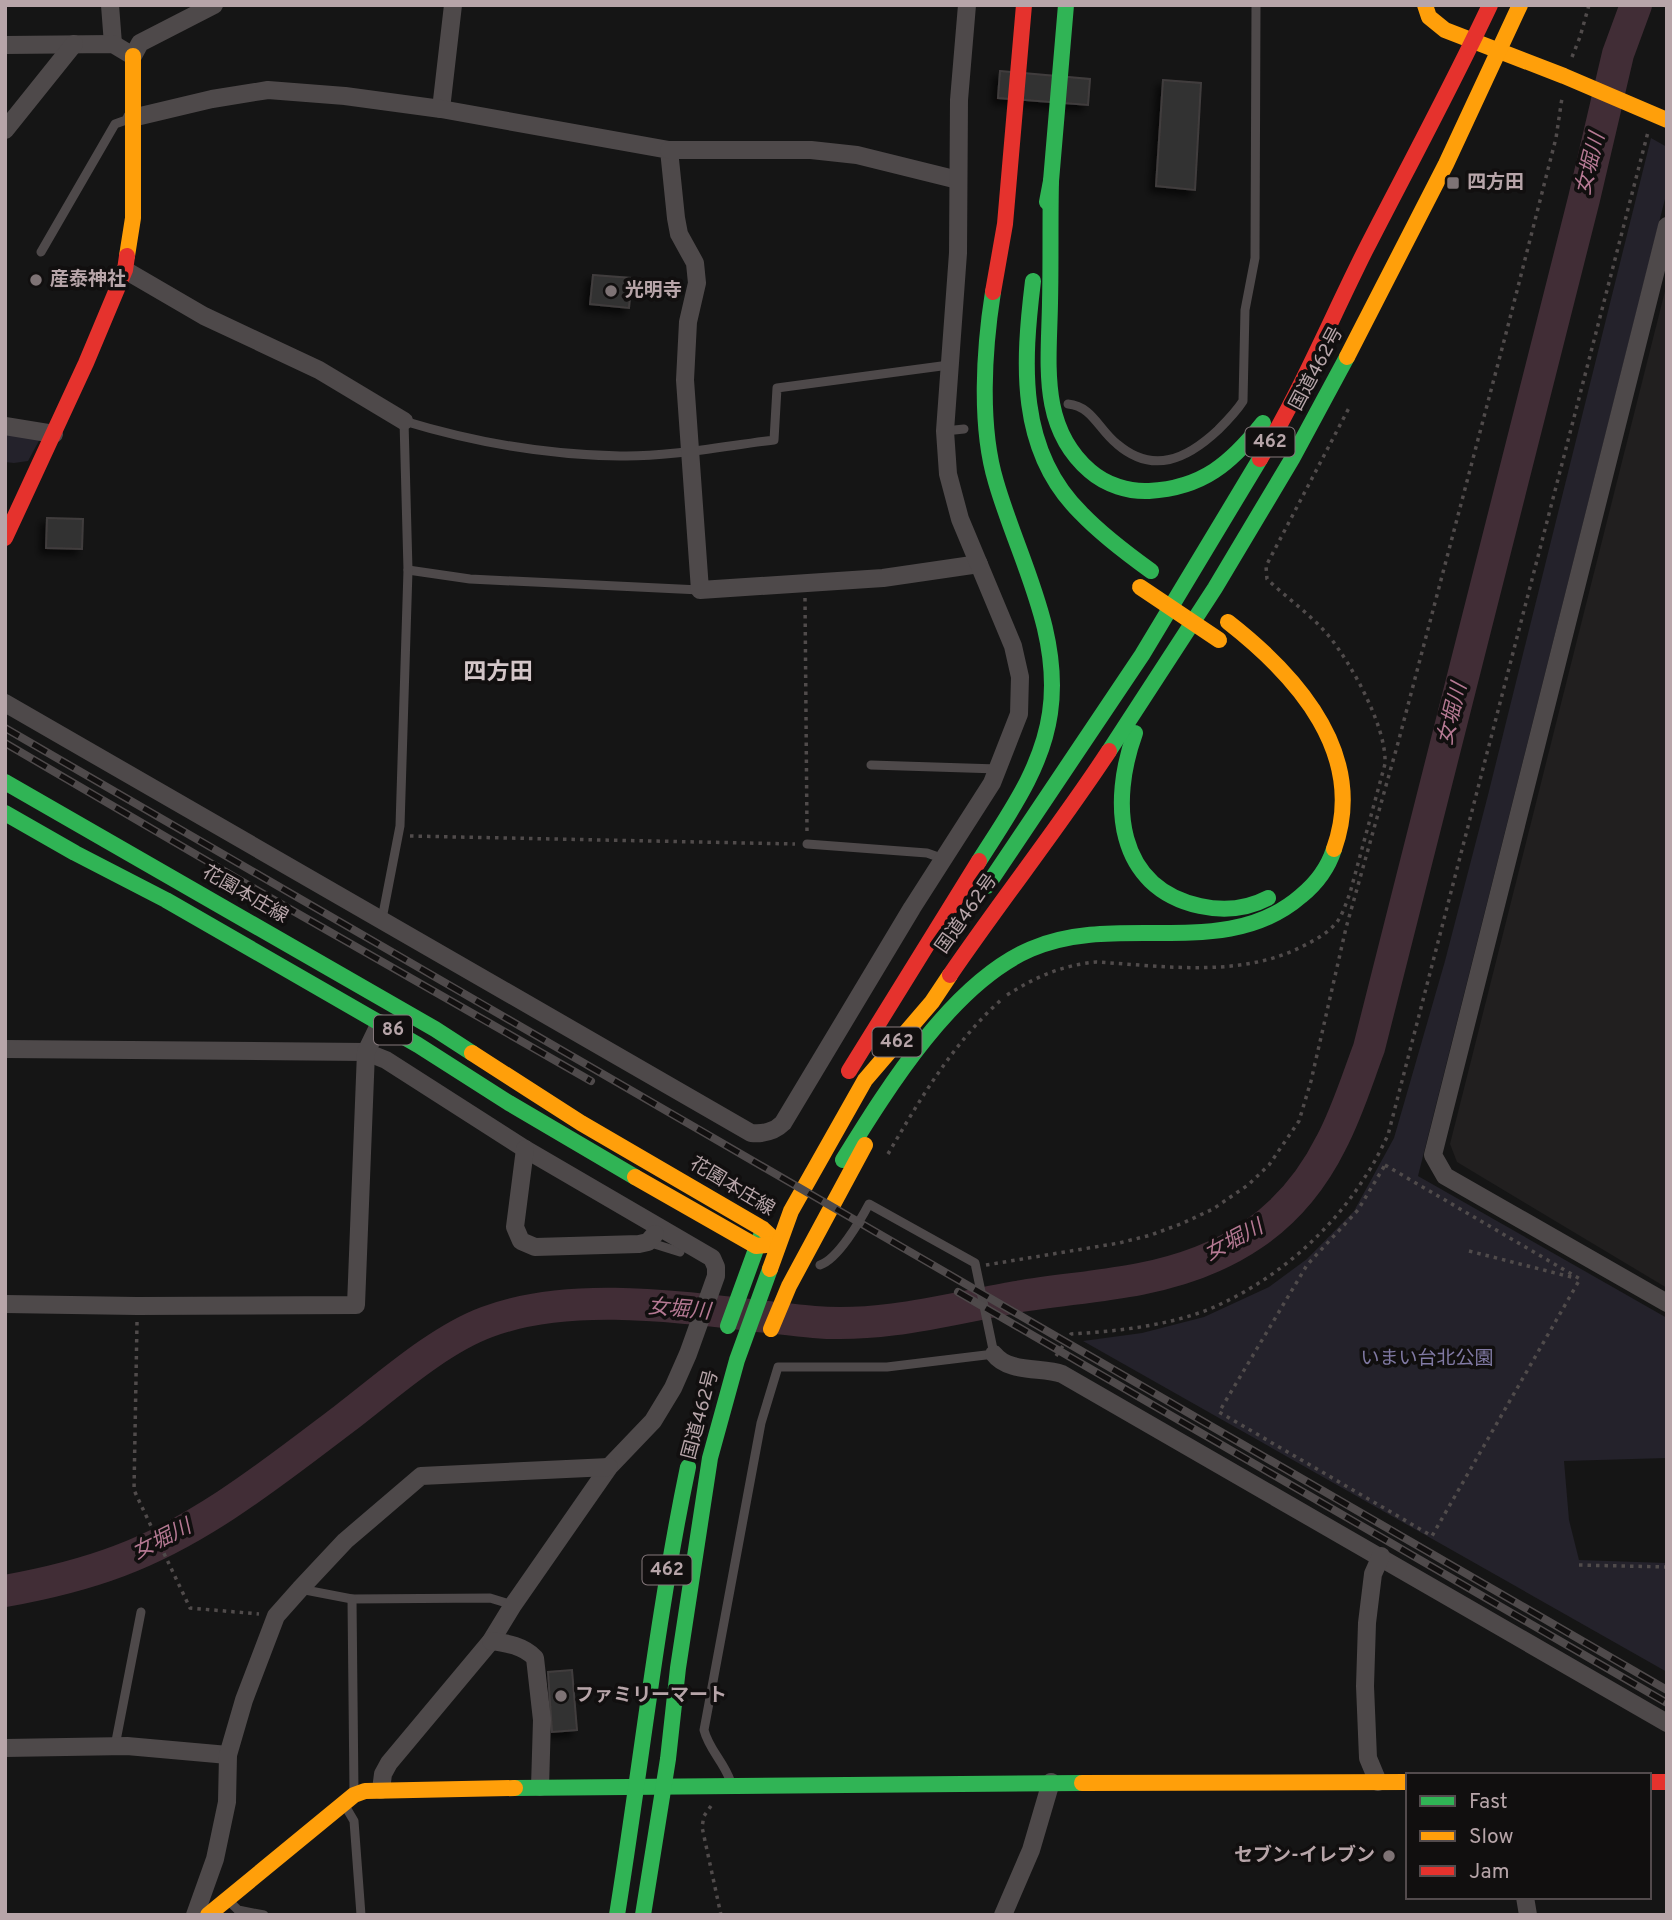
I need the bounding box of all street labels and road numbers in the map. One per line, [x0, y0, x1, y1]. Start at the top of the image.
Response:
street label: 国道462号 [1285, 323, 1349, 415]
road number: 462 [1246, 428, 1294, 457]
street label: 花園本庄線 [198, 861, 292, 929]
street label: 国道462号 [931, 870, 1003, 958]
road number: 86 [374, 1015, 412, 1044]
road number: 462 [872, 1028, 922, 1056]
street label: 花園本庄線 [685, 1152, 779, 1222]
street label: 国道462号 [678, 1368, 724, 1462]
road number: 462 [642, 1555, 692, 1584]

